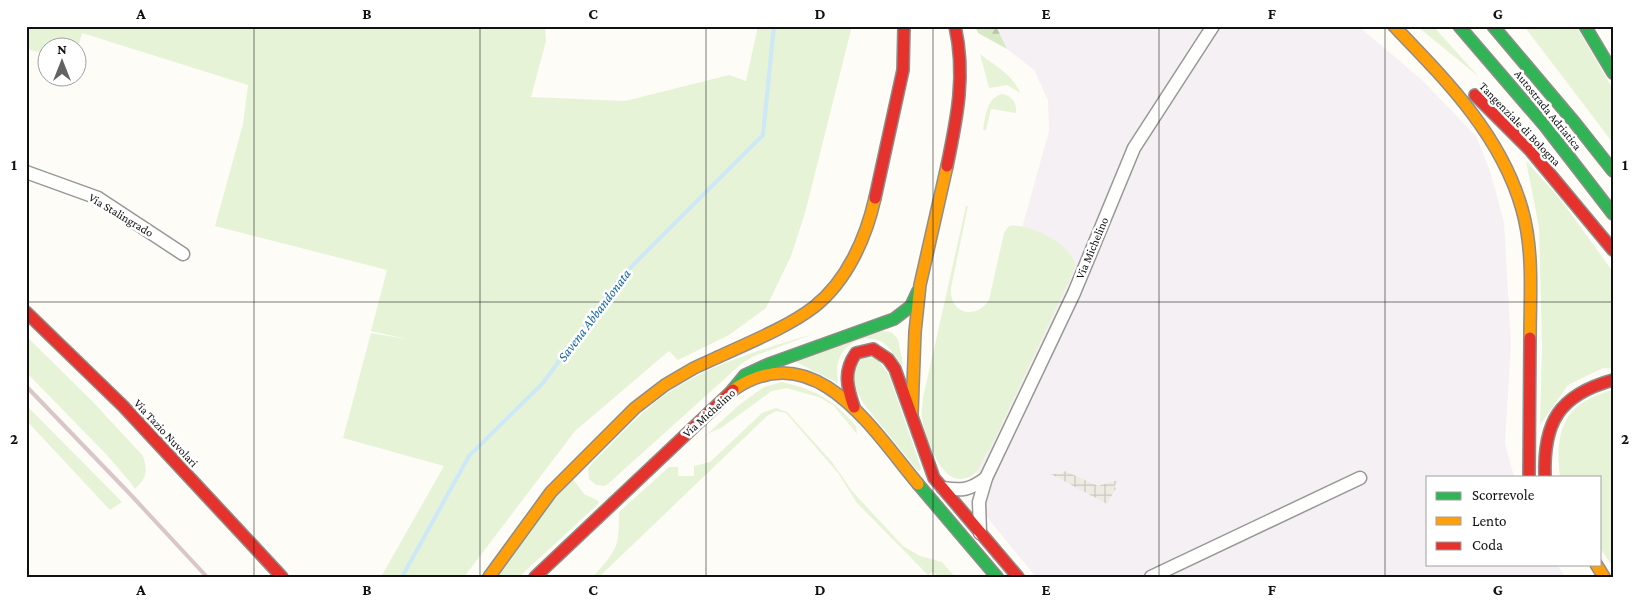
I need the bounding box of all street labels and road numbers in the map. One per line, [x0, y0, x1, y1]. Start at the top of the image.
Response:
street label: Autostrada Adriatica [1511, 67, 1585, 153]
street label: Tangenziale di Bologna [1476, 79, 1564, 169]
street label: Via Stalingrado [86, 190, 156, 240]
street label: Via Michelino [1073, 215, 1111, 281]
street label: Via Michelino [680, 386, 738, 440]
street label: Via Tazio Nuvolari [131, 396, 201, 470]

